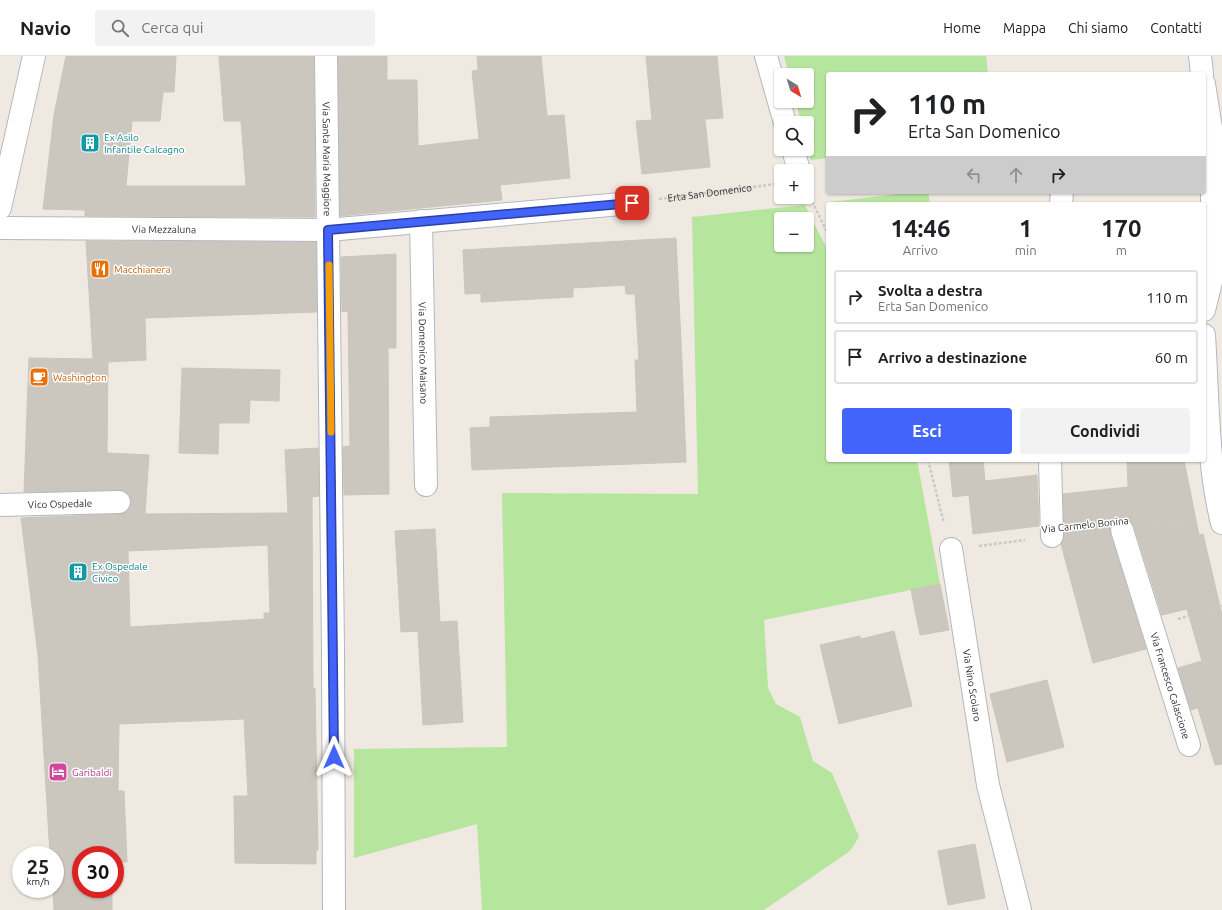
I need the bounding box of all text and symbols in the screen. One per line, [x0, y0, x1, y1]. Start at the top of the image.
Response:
search box [95, 10, 375, 46]
text: Navio [20, 17, 71, 39]
icon: search [109, 17, 131, 39]
text: Cerca qui [141, 19, 203, 36]
text: Home [943, 20, 981, 36]
text: Mappa [1003, 20, 1046, 36]
text: Chi siamo [1068, 20, 1128, 36]
text: Contatti [1150, 20, 1202, 36]
north arrow [774, 68, 814, 108]
map controls [774, 68, 814, 252]
icon: right [842, 88, 894, 140]
text: 110 m [908, 88, 986, 119]
street label: Via Santa Maria Maggiore [321, 102, 333, 216]
button: search [774, 116, 814, 156]
text: Erta San Domenico [908, 121, 1061, 141]
building icon: Ex Asilo Infantile Calcagno [79, 132, 101, 154]
place label: Ex Asilo Infantile Calcagno [104, 132, 185, 155]
button: + [774, 164, 814, 204]
icon: left [963, 164, 985, 186]
icon: ahead [1005, 164, 1027, 186]
icon: right [1047, 164, 1069, 186]
street label: Erta San Domenico [667, 182, 753, 203]
pin [615, 186, 649, 220]
icon: arrive [621, 192, 643, 214]
button: − [774, 212, 814, 252]
text: 14:46 [890, 215, 950, 242]
text: 1 [1019, 215, 1032, 242]
text: 170 [1101, 215, 1142, 242]
street label: Via Mezzaluna [132, 223, 196, 235]
text: Arrivo [903, 243, 938, 257]
text: min [1015, 243, 1037, 257]
text: m [1116, 243, 1127, 257]
restaurant icon: Macchianera [89, 258, 111, 280]
place label: Macchianera [114, 264, 171, 275]
text: Svolta a destra [878, 282, 983, 299]
icon: right [844, 286, 866, 308]
text: 110 m [1146, 289, 1188, 306]
text: Erta San Domenico [878, 299, 988, 313]
street label: Via Domenico Maisano [417, 302, 430, 404]
icon: arrive [844, 346, 866, 368]
text: Arrivo a destinazione [878, 349, 1027, 366]
text: 60 m [1155, 349, 1188, 366]
cafe icon: Washington [28, 366, 50, 388]
place label: Washington [53, 372, 107, 383]
button: Esci [842, 408, 1012, 454]
button: Condividi [1020, 408, 1190, 454]
street label: Vico Ospedale [28, 497, 92, 510]
street label: Via Carmelo Bonina [1041, 515, 1129, 535]
building icon: Ex Ospedale Civico [67, 561, 89, 583]
place label: Ex Ospedale Civico [92, 561, 148, 584]
street label: Via Francesco Calascione [1149, 631, 1192, 740]
street label: Via Nino Scolaro [961, 648, 983, 722]
position arrow [313, 736, 355, 778]
hotel icon: Garibaldi [47, 761, 69, 783]
place label: Garibaldi [72, 767, 112, 778]
speed limit sign: 30 [72, 846, 124, 898]
text: 25 [27, 855, 49, 878]
text: km/h [26, 876, 50, 887]

